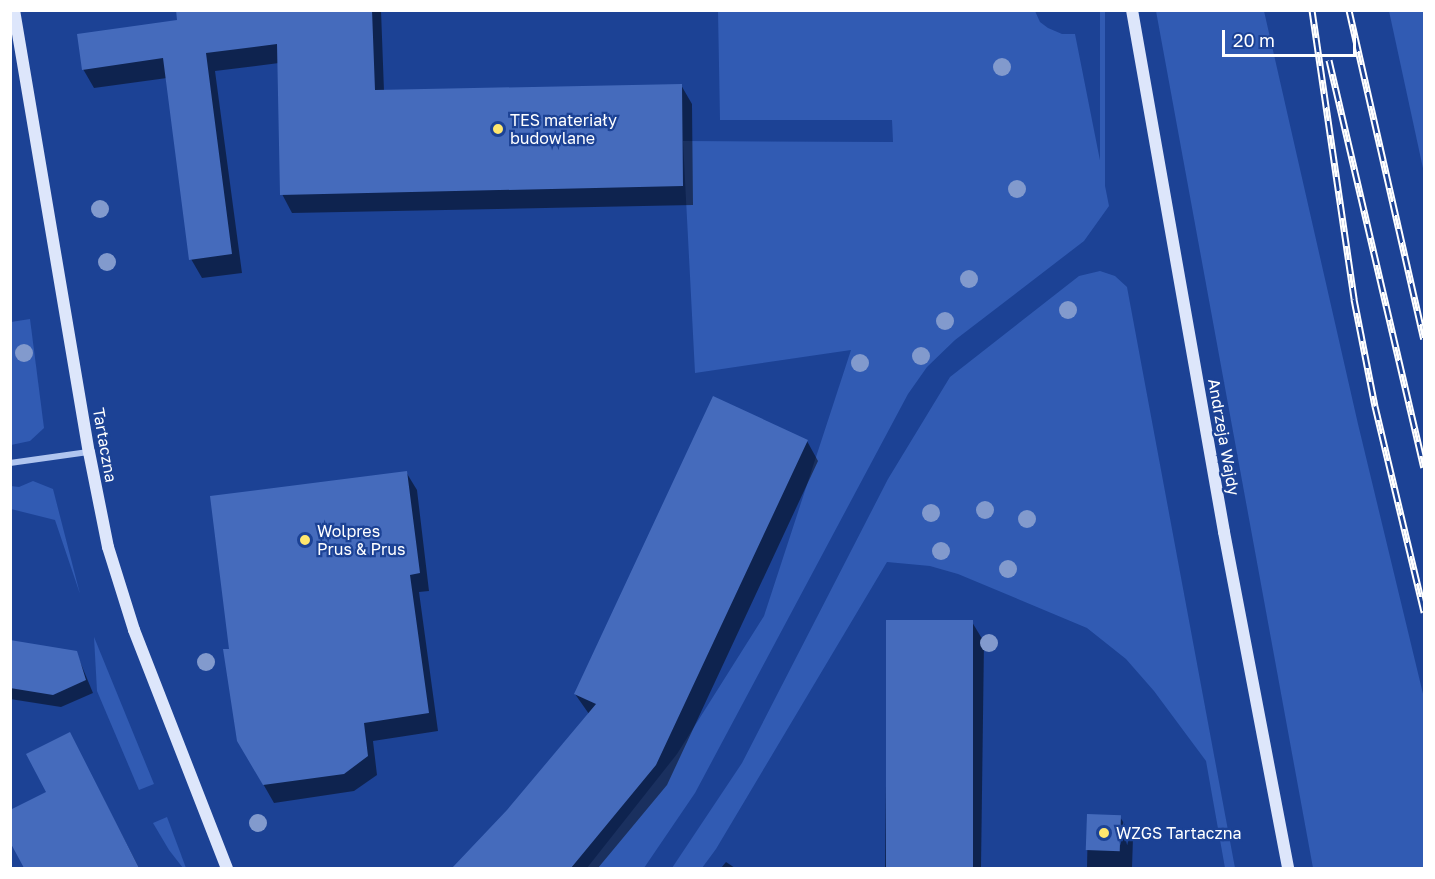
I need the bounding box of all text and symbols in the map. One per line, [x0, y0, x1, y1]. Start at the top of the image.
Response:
scale bar [1225, 18, 1358, 56]
text: 20 m [1233, 29, 1275, 51]
place label: TES materiały budowlane [510, 110, 617, 148]
marker: TES materiały budowlane [491, 122, 505, 136]
street label: Andrzeja Wajdy [1204, 377, 1244, 497]
street label: Tartaczna [89, 406, 121, 484]
place label: Wolpres Prus & Prus [317, 521, 405, 559]
marker: Wolpres Prus & Prus [298, 533, 312, 547]
place label: WZGS Tartaczna [1116, 823, 1242, 843]
marker: WZGS Tartaczna [1097, 826, 1111, 840]

